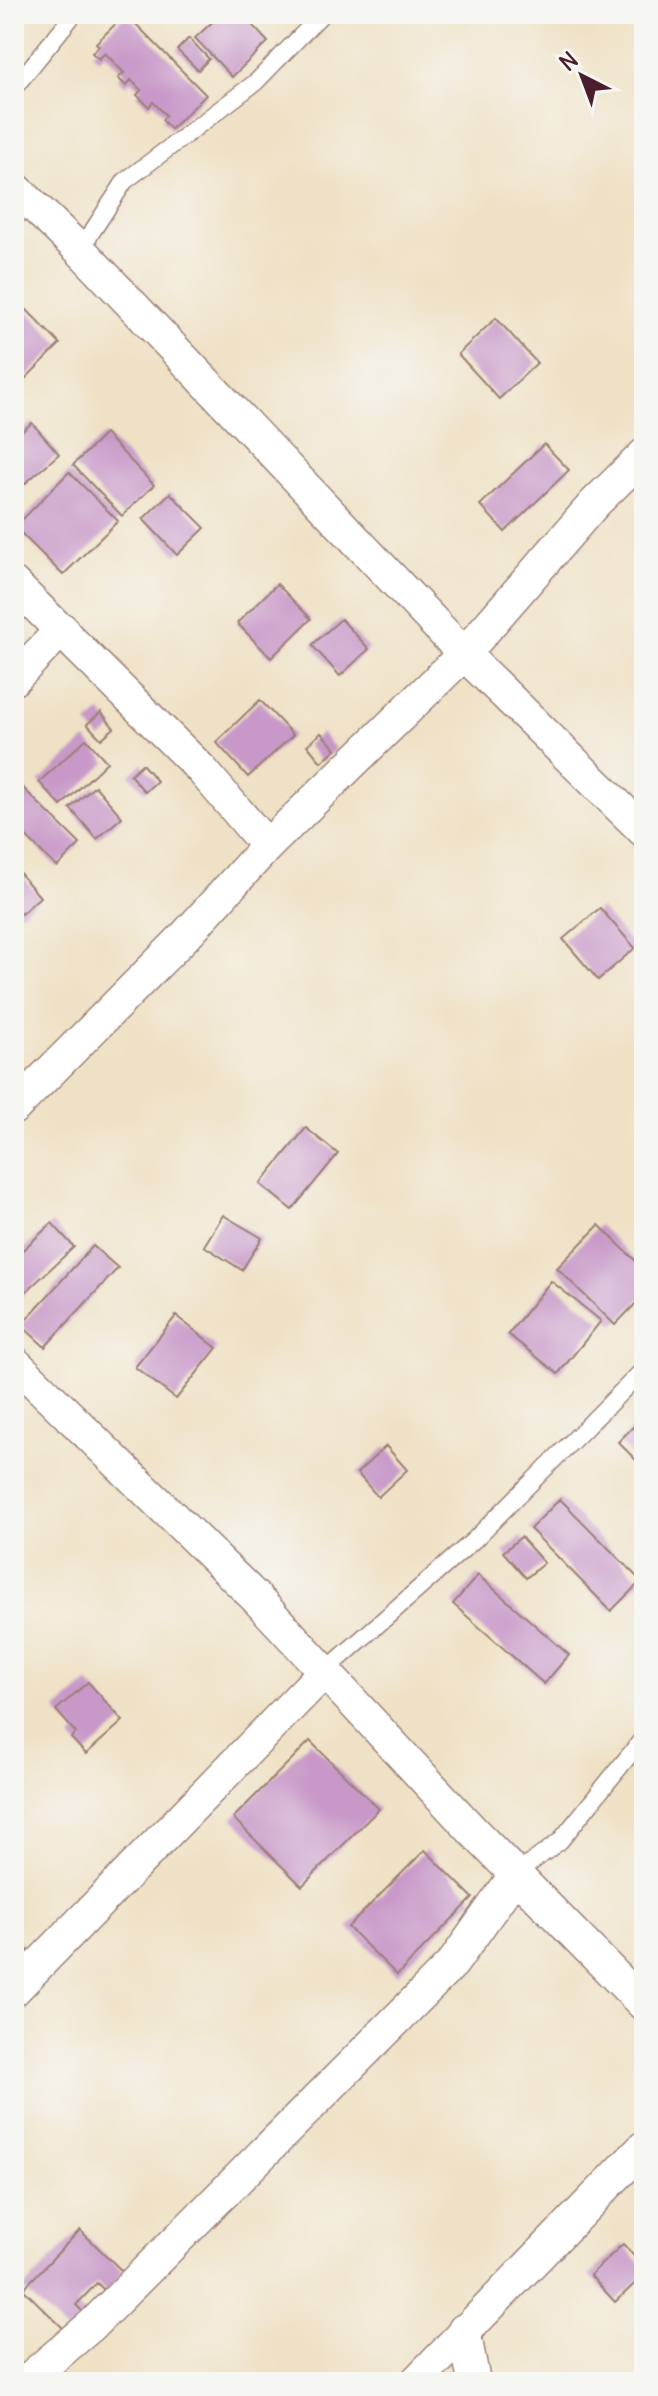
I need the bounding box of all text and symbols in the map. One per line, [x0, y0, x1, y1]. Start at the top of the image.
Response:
north arrow [542, 36, 622, 116]
text: N [554, 46, 584, 77]

